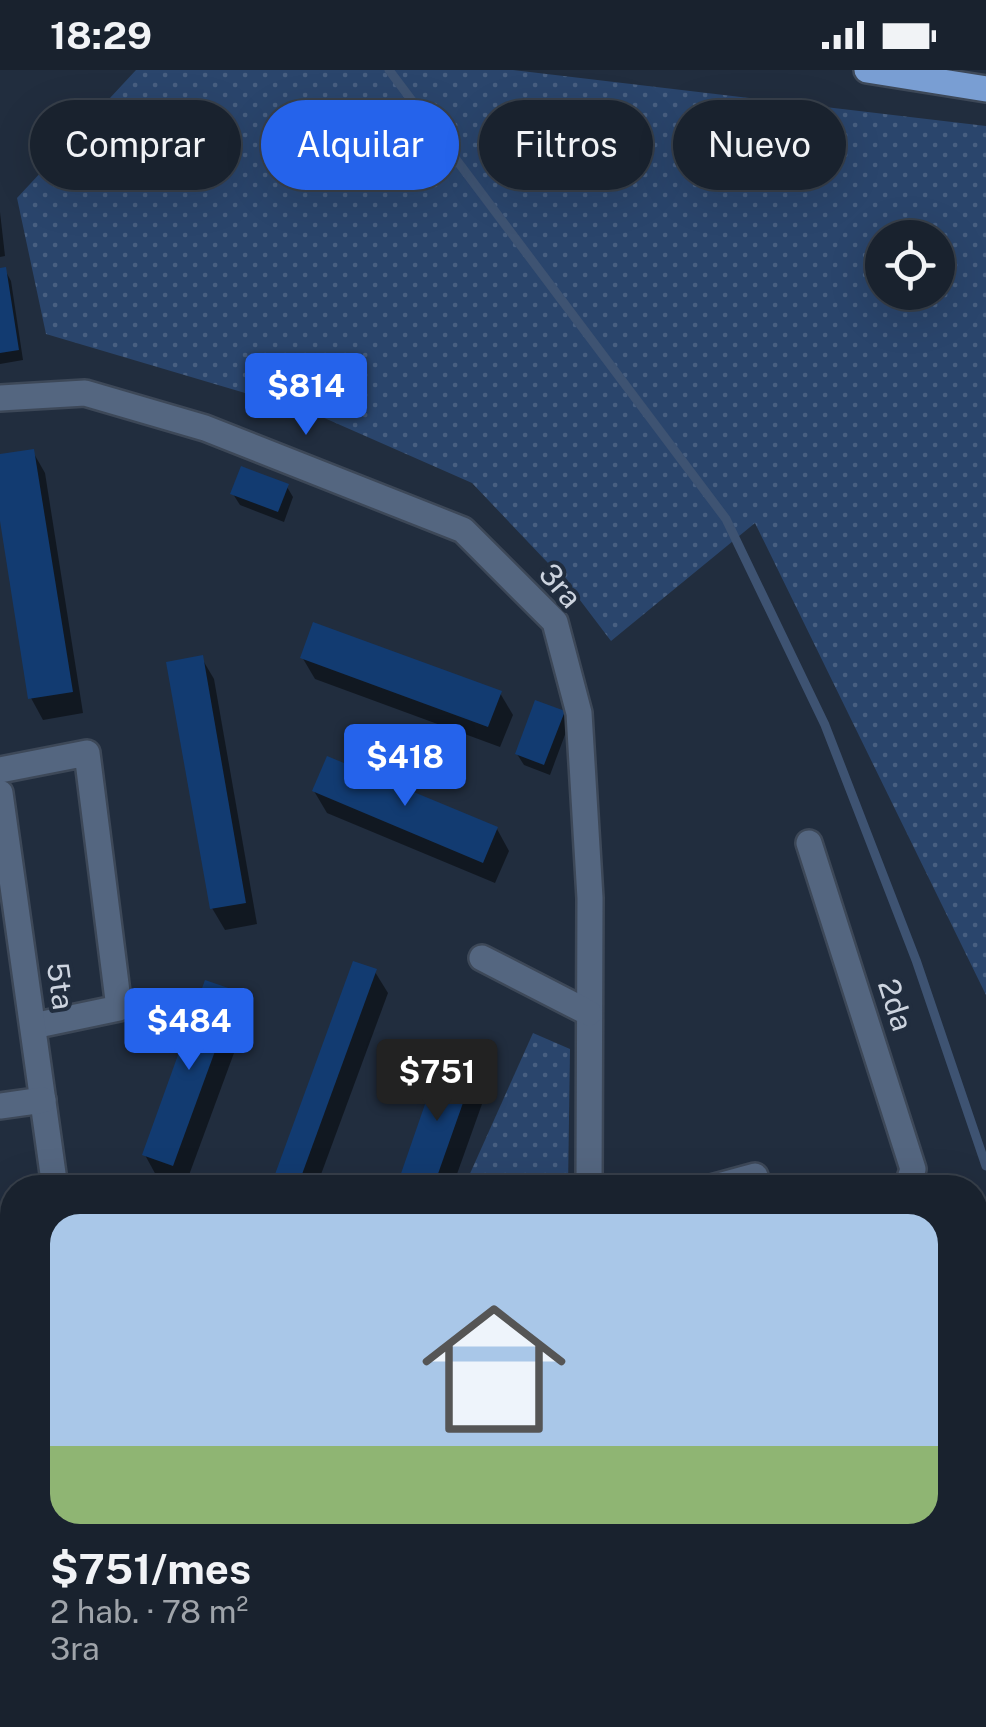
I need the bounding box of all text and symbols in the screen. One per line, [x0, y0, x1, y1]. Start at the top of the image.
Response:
text: 18:29 [50, 13, 152, 58]
chip: Comprar [30, 100, 241, 190]
chip: Alquilar [261, 100, 459, 190]
chip: Filtros [479, 100, 653, 190]
chip: Nuevo [673, 100, 846, 190]
map controls [865, 220, 955, 310]
button: locate [865, 220, 955, 310]
pin: $814 [247, 353, 365, 438]
text: $814 [267, 367, 345, 404]
street label: 3ra [532, 556, 590, 615]
pin: $418 [346, 724, 464, 809]
text: $418 [366, 738, 444, 775]
street label: 5ta [40, 960, 82, 1012]
street label: 2da [871, 974, 921, 1035]
pin: $484 [130, 988, 248, 1073]
text: $484 [146, 1002, 232, 1039]
pin: $751 [378, 1039, 496, 1124]
text: $751 [398, 1053, 476, 1090]
icon: home [404, 1279, 584, 1459]
text: $751/mes [50, 1544, 251, 1593]
text: 2 hab. · 78 m² [50, 1593, 248, 1630]
text: 3ra [50, 1630, 100, 1667]

